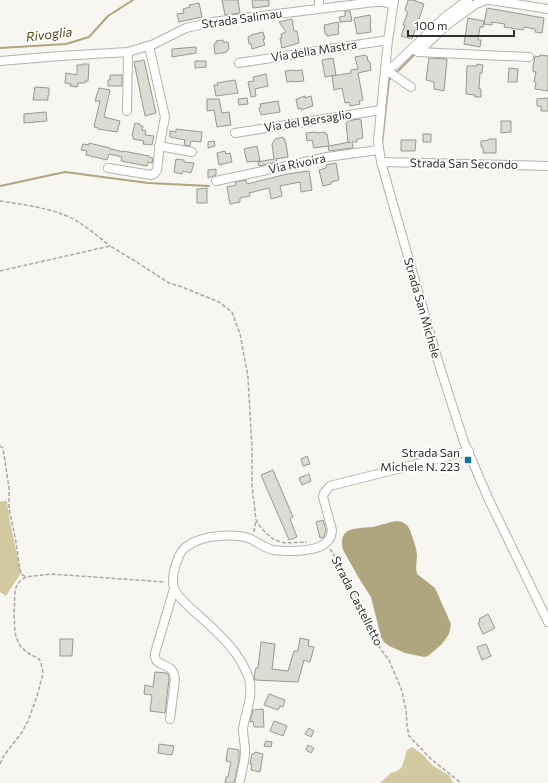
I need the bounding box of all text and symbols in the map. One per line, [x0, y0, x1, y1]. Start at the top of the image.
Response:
street label: Strada Salimau [201, 5, 283, 31]
scale bar [408, 12, 514, 38]
text: 100 m [414, 18, 448, 32]
water label: Rivoglia [25, 23, 73, 45]
street label: Via della Mastra [270, 36, 358, 64]
street label: Via del Bersaglio [263, 106, 353, 134]
street label: Via Rivoira [267, 150, 327, 176]
street label: Strada San Secondo [410, 155, 518, 171]
street label: Strada San Michele [402, 256, 444, 360]
place label: Strada San Michele N. 223 [380, 445, 460, 473]
marker: Strada San Michele N. 223 [463, 455, 473, 465]
street label: Strada Castelletto [329, 553, 387, 648]

